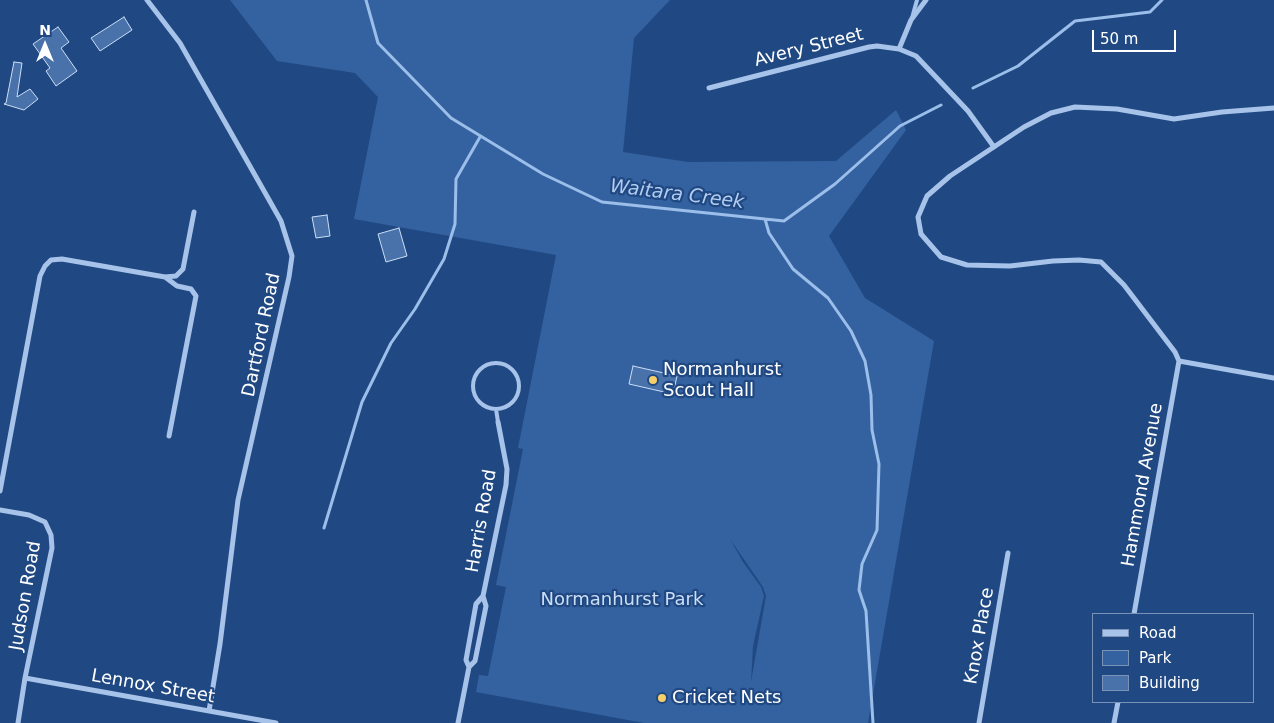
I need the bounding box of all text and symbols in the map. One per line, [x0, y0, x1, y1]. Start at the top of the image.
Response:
north arrow [20, 20, 70, 70]
scale bar [1094, 20, 1178, 52]
text: N [39, 22, 51, 38]
street label: Avery Street [752, 24, 866, 72]
text: 50 m [1100, 30, 1138, 48]
water label: Waitara Creek [609, 175, 745, 215]
street label: Dartford Road [238, 271, 286, 399]
place label: Normanhurst Scout Hall [663, 359, 781, 402]
marker: Normanhurst Scout Hall [647, 374, 659, 386]
street label: Hammond Avenue [1118, 401, 1168, 569]
street label: Harris Road [462, 468, 502, 574]
street label: Judson Road [6, 540, 46, 652]
street label: Knox Place [961, 586, 999, 686]
park label: Normanhurst Park [541, 589, 703, 611]
legend [1092, 613, 1254, 703]
text: Road [1139, 624, 1177, 642]
text: Park [1139, 649, 1171, 667]
street label: Lennox Street [90, 665, 216, 709]
text: Building [1139, 674, 1200, 692]
place label: Cricket Nets [672, 687, 781, 709]
marker: Cricket Nets [656, 692, 668, 704]

